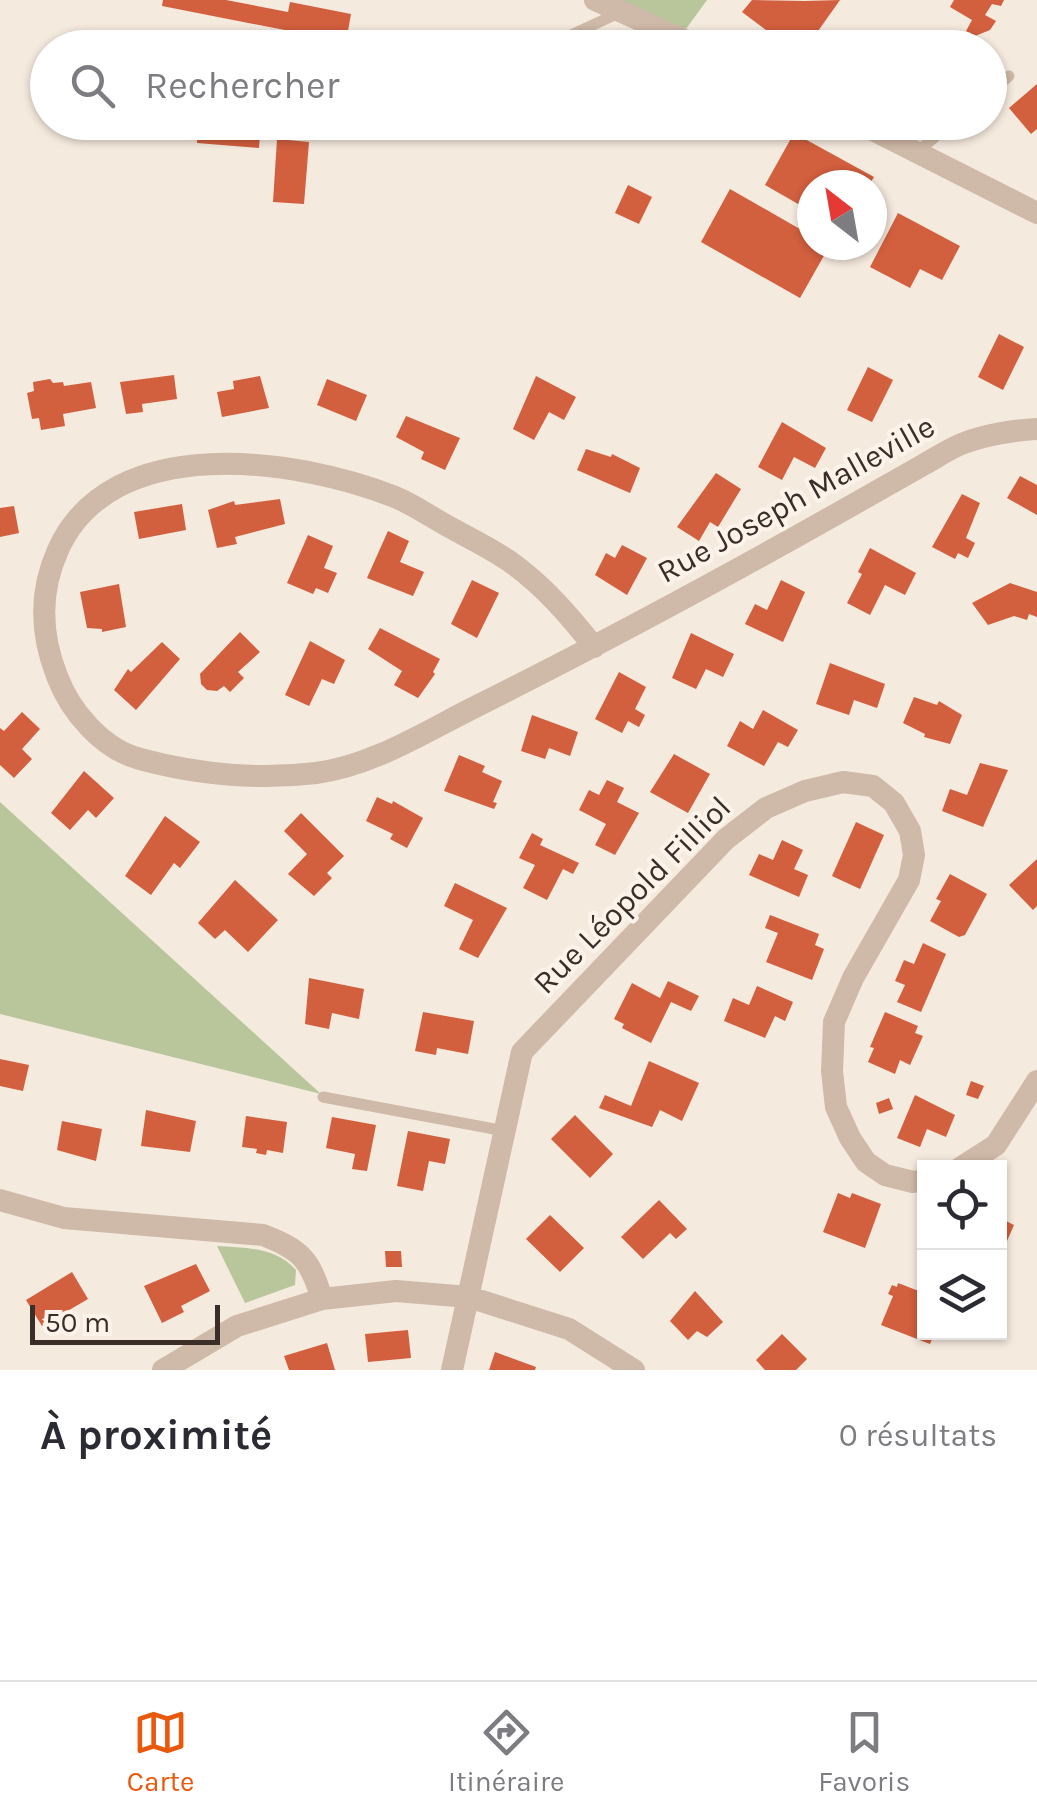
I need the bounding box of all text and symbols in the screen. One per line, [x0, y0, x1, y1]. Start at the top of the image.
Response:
search box [30, 30, 1007, 140]
icon: search [65, 58, 120, 113]
text: Rechercher [145, 63, 339, 108]
north arrow [797, 170, 887, 260]
street label: Rue Joseph Malleville [651, 407, 941, 591]
street label: Rue Léopold Filliol [526, 789, 738, 1001]
map controls [917, 1160, 1007, 1340]
button: locate [917, 1160, 1007, 1250]
button: layers [917, 1250, 1007, 1340]
scale bar [30, 1300, 220, 1344]
text: 50 m [45, 1306, 110, 1339]
text: À proximité [40, 1410, 272, 1460]
text: 0 résultats [839, 1417, 997, 1454]
tab: Carte [127, 1705, 194, 1798]
tab: Itinéraire [448, 1705, 564, 1798]
tab: Favoris [818, 1705, 910, 1798]

